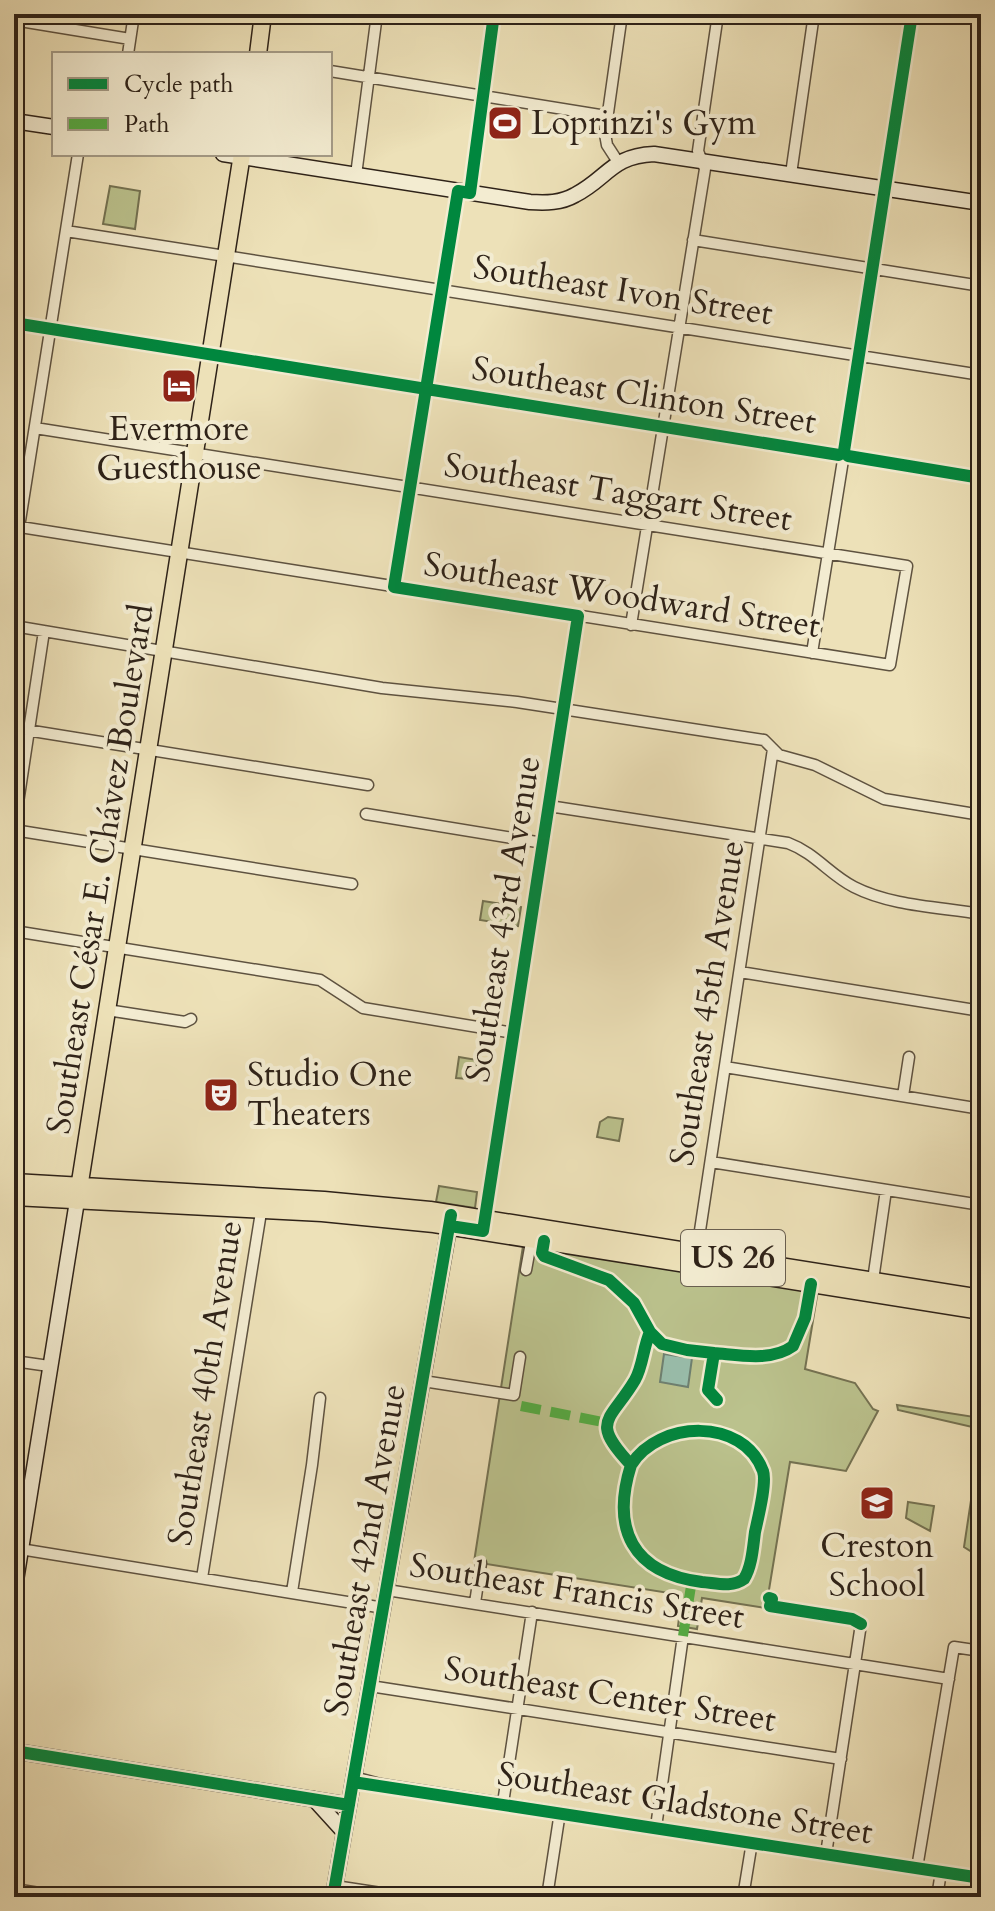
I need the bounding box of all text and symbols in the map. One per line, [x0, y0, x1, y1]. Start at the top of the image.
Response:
legend [52, 52, 332, 156]
text: Cycle path [124, 68, 233, 101]
place label: Loprinzi's Gym [531, 100, 756, 146]
sports icon: Loprinzi's Gym [486, 104, 524, 142]
text: Path [124, 108, 169, 141]
street label: Southeast Ivon Street [470, 244, 776, 336]
street label: Southeast Clinton Street [469, 345, 820, 445]
hotel icon: Evermore Guesthouse [160, 367, 198, 405]
place label: Evermore Guesthouse [96, 406, 262, 491]
street label: Southeast Taggart Street [441, 442, 795, 542]
street label: Southeast Woodward Street [421, 541, 824, 649]
street label: Southeast César E. Chávez Boulevard [35, 601, 165, 1137]
street label: Southeast 43rd Avenue [455, 753, 551, 1085]
street label: Southeast 45th Avenue [659, 837, 755, 1169]
place label: Studio One Theaters [247, 1052, 413, 1137]
theatre icon: Studio One Theaters [202, 1076, 240, 1114]
street label: Southeast 40th Avenue [157, 1217, 253, 1549]
road number: US 26 [681, 1230, 785, 1286]
street label: Southeast 42nd Avenue [313, 1380, 417, 1720]
school or university icon: Creston School [858, 1484, 896, 1522]
place label: Creston School [820, 1523, 934, 1608]
street label: Southeast Francis Street [406, 1542, 748, 1640]
street label: Southeast Center Street [441, 1645, 779, 1743]
street label: Southeast Gladstone Street [494, 1751, 876, 1855]

